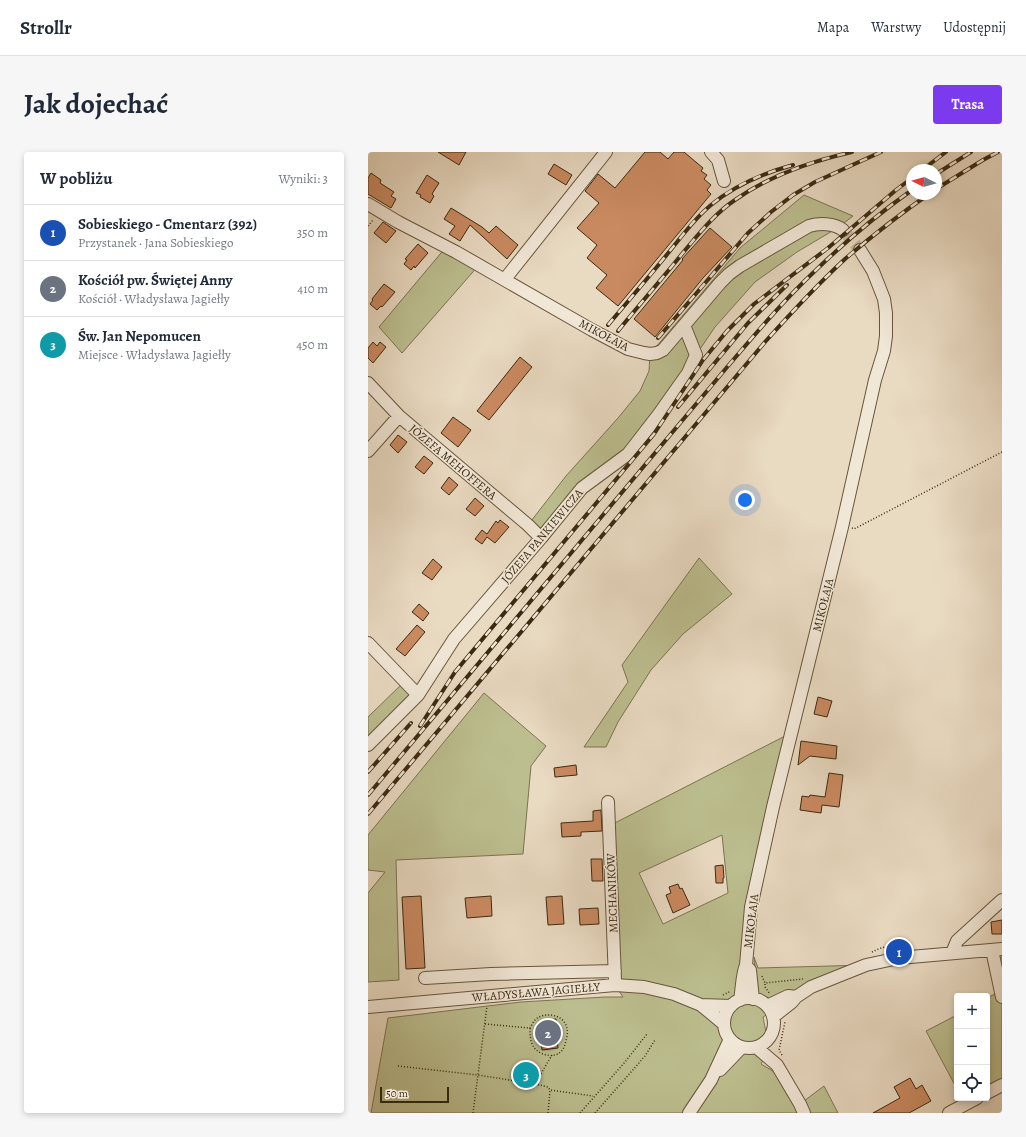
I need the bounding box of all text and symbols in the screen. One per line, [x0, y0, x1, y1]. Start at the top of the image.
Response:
text: Strollr [20, 15, 72, 41]
text: Mapa [817, 18, 849, 37]
text: Warstwy [871, 18, 921, 37]
text: Udostępnij [943, 18, 1006, 37]
text: Jak dojechać [24, 85, 168, 123]
button: Trasa [933, 85, 1002, 124]
north arrow [906, 164, 942, 200]
text: W pobliżu [40, 167, 112, 190]
text: Wyniki: 3 [278, 170, 328, 187]
text: Sobieskiego - Cmentarz (392) [78, 214, 257, 234]
text: 1 [51, 224, 55, 241]
text: 350 m [297, 224, 328, 241]
text: Przystanek · Jana Sobieskiego [78, 234, 233, 251]
text: Kościół pw. Świętej Anny [78, 270, 233, 290]
text: 2 [50, 280, 56, 297]
text: 410 m [297, 280, 328, 297]
text: Kościół · Władysława Jagiełły [78, 290, 230, 307]
street label: MIKOŁAJA [576, 315, 633, 355]
text: Św. Jan Nepomucen [78, 326, 201, 346]
text: 3 [50, 336, 56, 353]
text: 450 m [296, 336, 328, 353]
text: Miejsce · Władysława Jagiełły [78, 346, 231, 363]
street label: JÓZEFA MEHOFFERA [406, 421, 501, 504]
street label: JÓZEFA PANKIEWICZA [498, 484, 587, 587]
your location [735, 490, 755, 510]
street label: MIKOŁAJA [809, 576, 838, 633]
street label: MECHANIKÓW [603, 852, 621, 933]
street label: MIKOŁAJA [740, 892, 762, 949]
pin: 1 [886, 937, 912, 967]
street label: WŁADYSŁAWA JAGIEŁŁY [470, 978, 601, 1006]
map controls [954, 993, 990, 1101]
button: + [954, 993, 990, 1029]
pin: 2 [535, 1018, 561, 1048]
button: − [954, 1029, 990, 1065]
pin: 3 [513, 1060, 539, 1090]
button: locate [954, 1065, 990, 1101]
scale bar [380, 1085, 449, 1104]
text: 50 m [386, 1086, 408, 1101]

